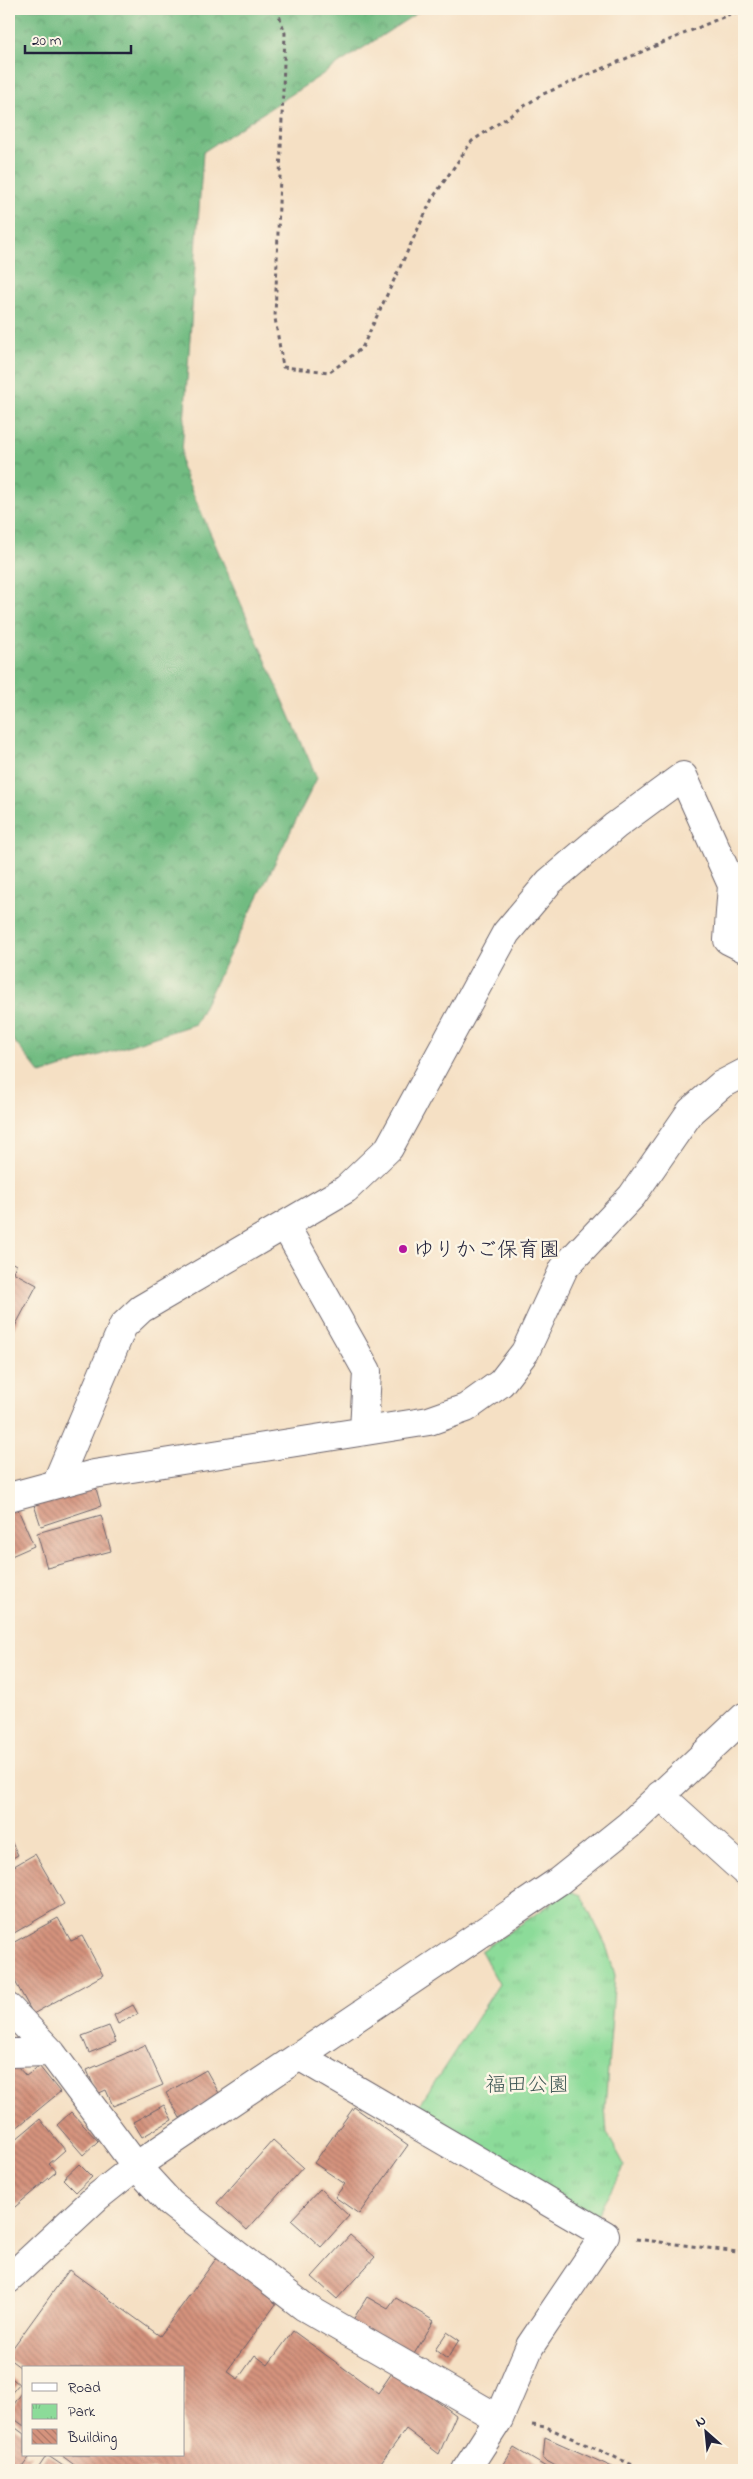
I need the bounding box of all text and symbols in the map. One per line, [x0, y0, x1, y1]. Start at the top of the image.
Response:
scale bar [25, 22, 131, 54]
text: 20 m [32, 30, 62, 52]
place label: ゆりかご保育園 [413, 1236, 560, 1266]
marker: ゆりかご保育園 [397, 1243, 409, 1255]
park label: 福田公園 [485, 2071, 569, 2101]
legend [22, 2366, 185, 2456]
text: Road [68, 2377, 101, 2399]
text: Park [68, 2401, 96, 2423]
north arrow [680, 2406, 730, 2456]
text: N [692, 2410, 710, 2433]
text: Building [67, 2427, 117, 2450]

